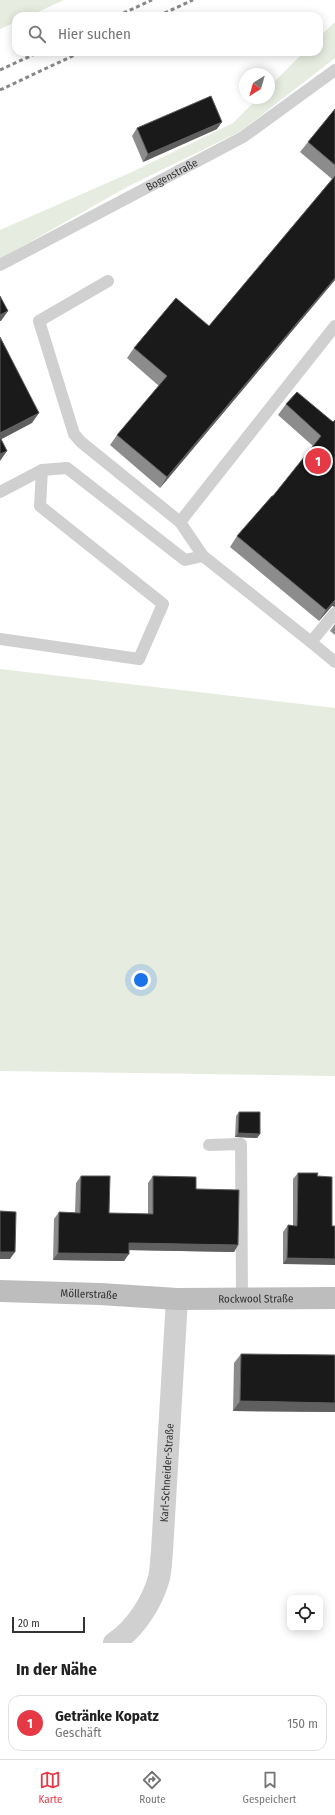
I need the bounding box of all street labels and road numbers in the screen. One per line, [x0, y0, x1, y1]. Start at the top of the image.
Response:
street label: Bogenstraße [144, 156, 200, 194]
street label: Möllerstraße [60, 1286, 118, 1302]
street label: Rockwool Straße [218, 1292, 293, 1305]
street label: Karl-Schneider-Straße [157, 1423, 176, 1523]

